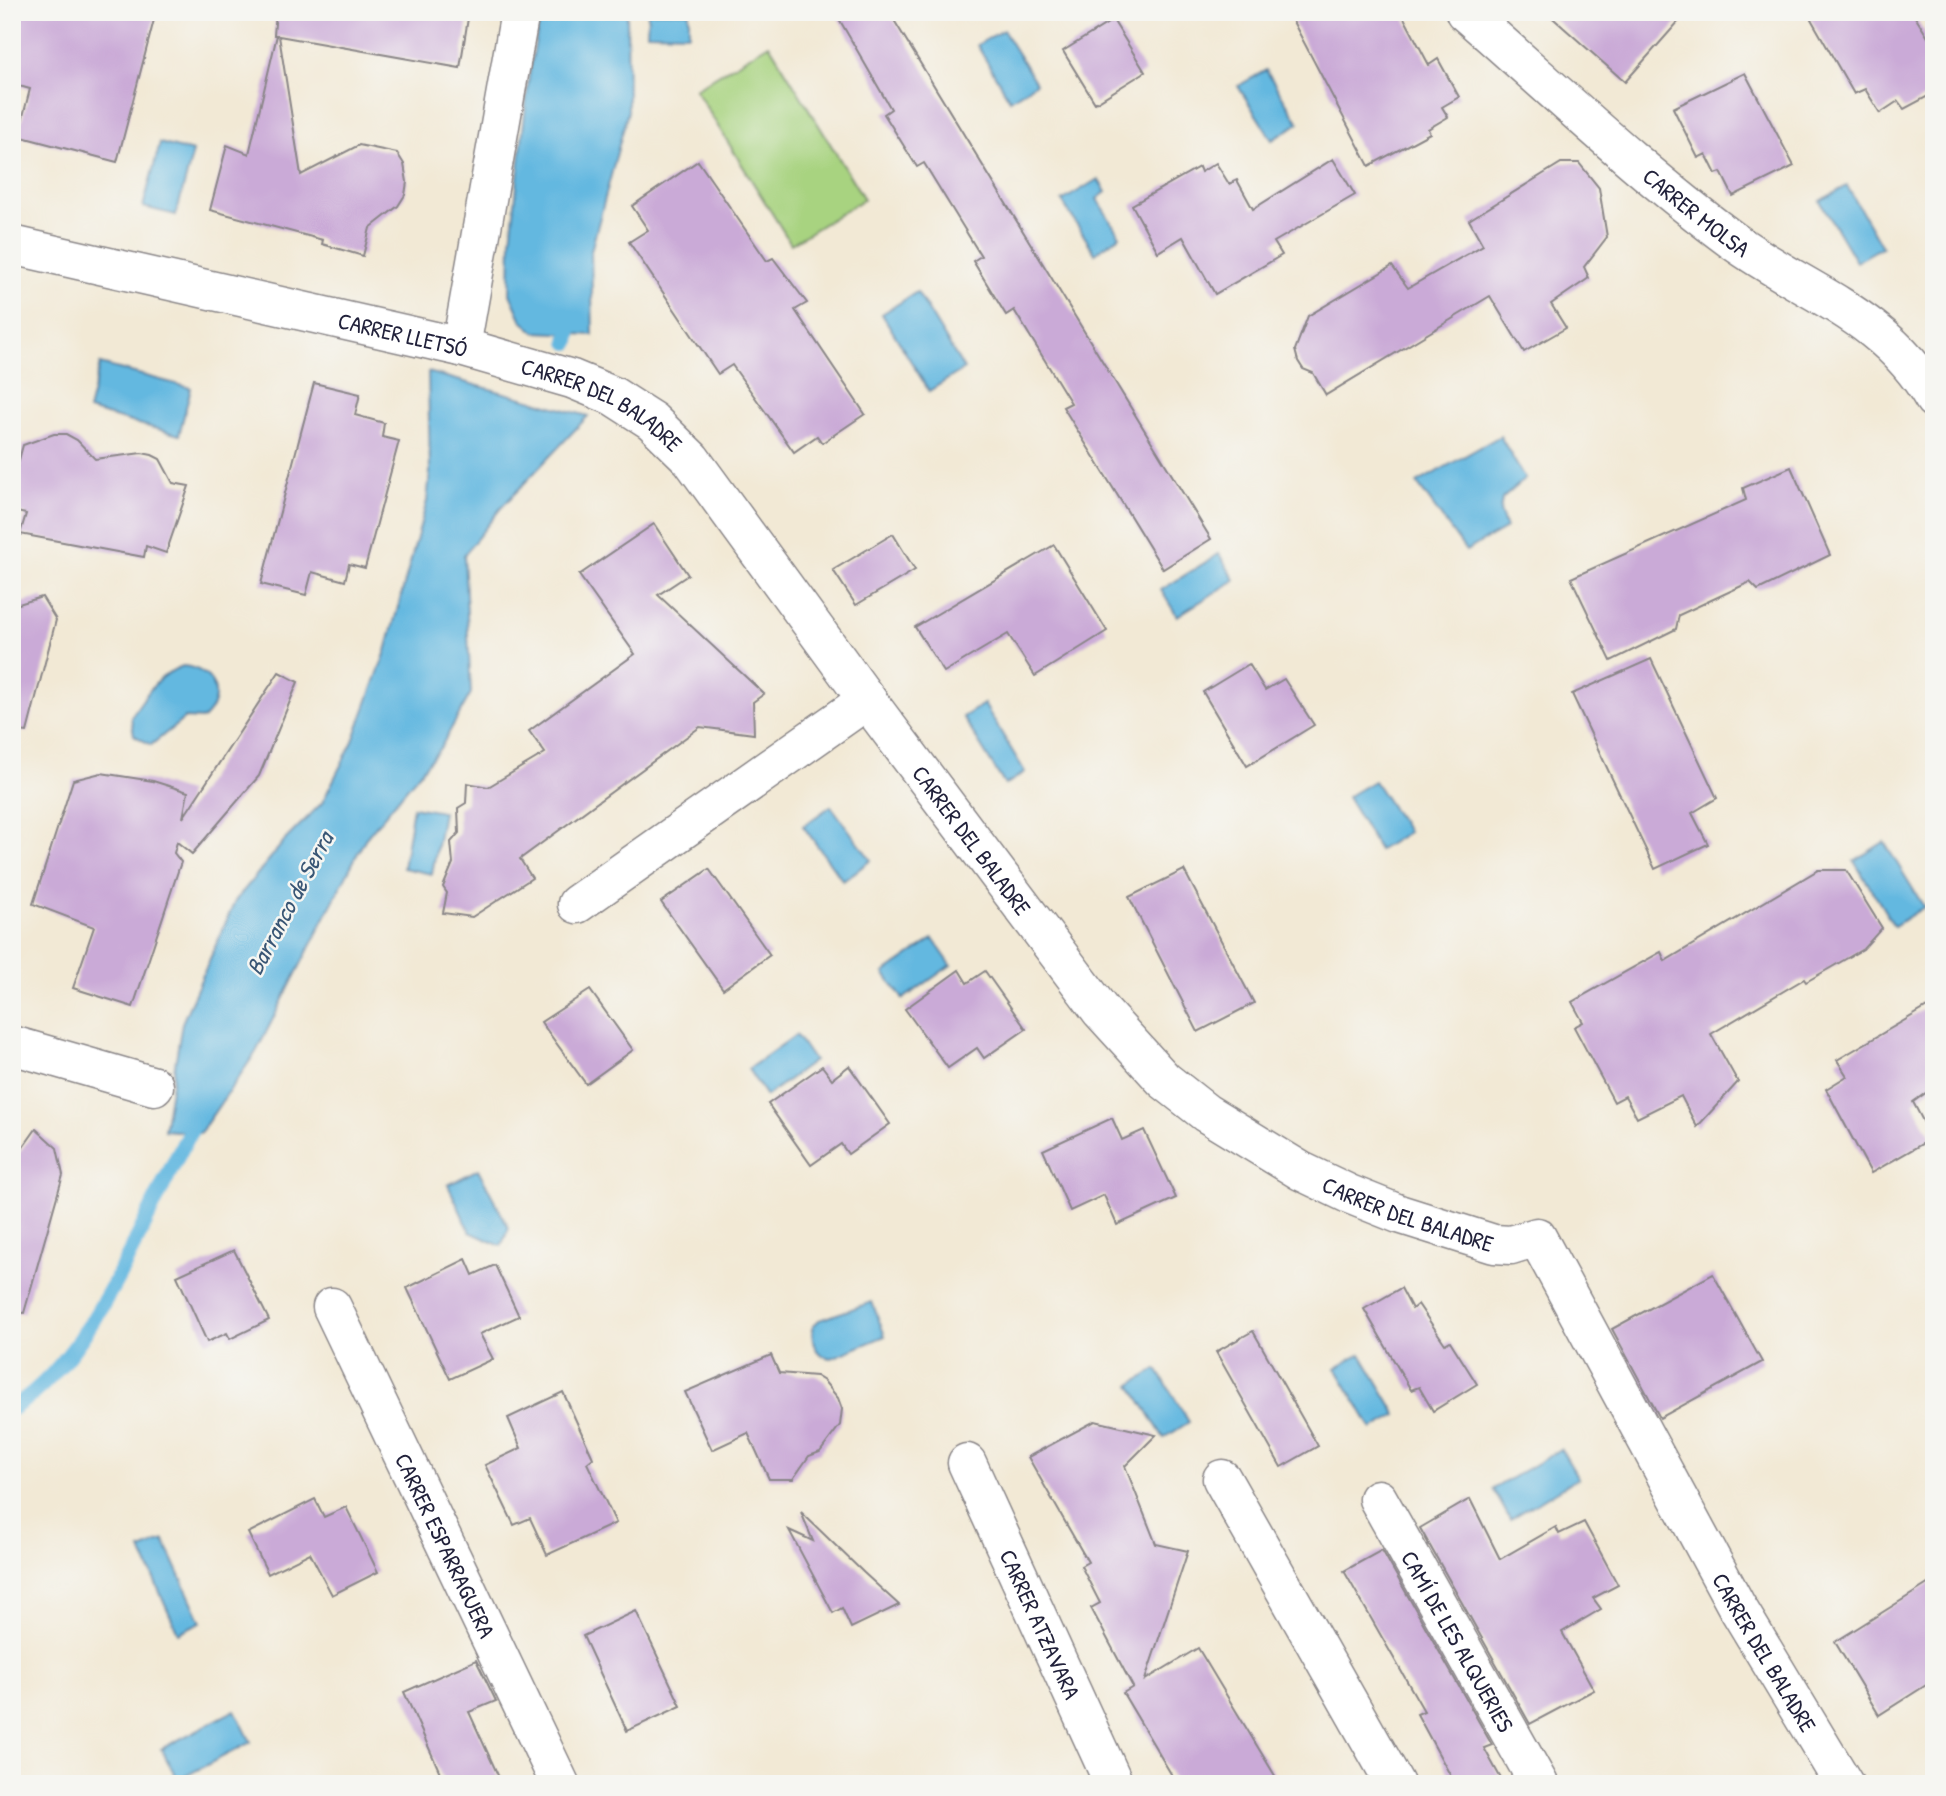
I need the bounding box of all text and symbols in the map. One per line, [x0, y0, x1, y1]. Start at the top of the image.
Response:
street label: CARRER MOLSA [1637, 160, 1756, 264]
street label: CARRER LLETSÓ [335, 304, 472, 364]
street label: CARRER DEL BALADRE [518, 350, 690, 458]
street label: CARRER DEL BALADRE [906, 759, 1039, 921]
water label: Barranco de Serra [238, 824, 341, 980]
street label: CARRER DEL BALADRE [1317, 1168, 1498, 1258]
street label: CARRER ESPARRAGUERA [388, 1448, 503, 1643]
street label: CARRER ATZAVARA [993, 1544, 1088, 1704]
street label: CAMÍ DE LES ALQUERIES [1395, 1545, 1522, 1738]
street label: CARRER DEL BALADRE [1706, 1567, 1824, 1737]

